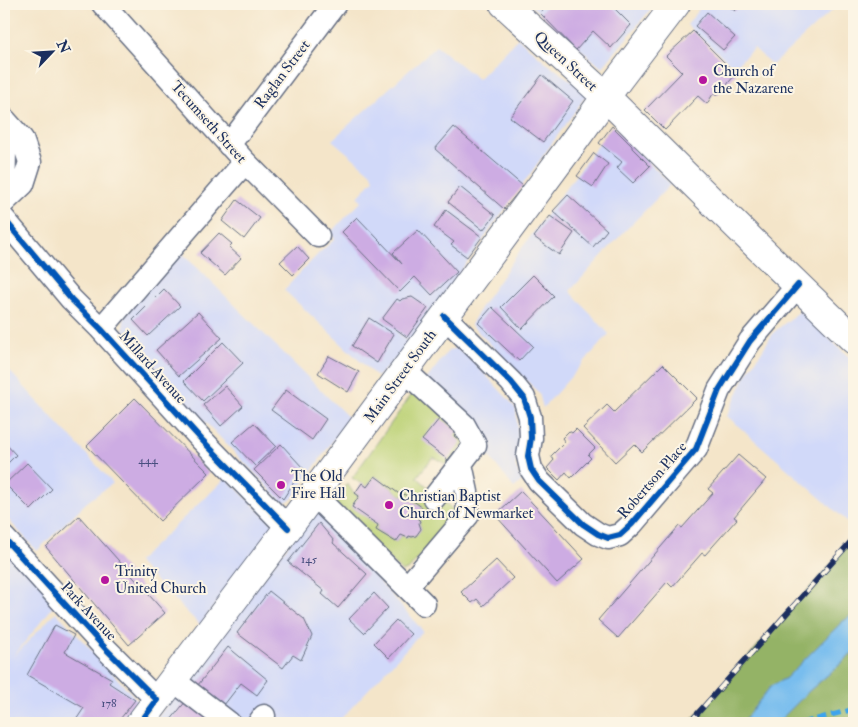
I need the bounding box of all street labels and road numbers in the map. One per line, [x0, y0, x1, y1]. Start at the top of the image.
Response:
street label: Queen Street [530, 27, 601, 96]
street label: Raglan Street [250, 36, 315, 113]
street label: Tecumseth Street [167, 77, 251, 168]
street label: Main Street South [360, 326, 441, 427]
street label: Millard Avenue [115, 327, 190, 408]
street label: Robertson Place [614, 438, 691, 523]
street label: Park Avenue [56, 578, 121, 645]

